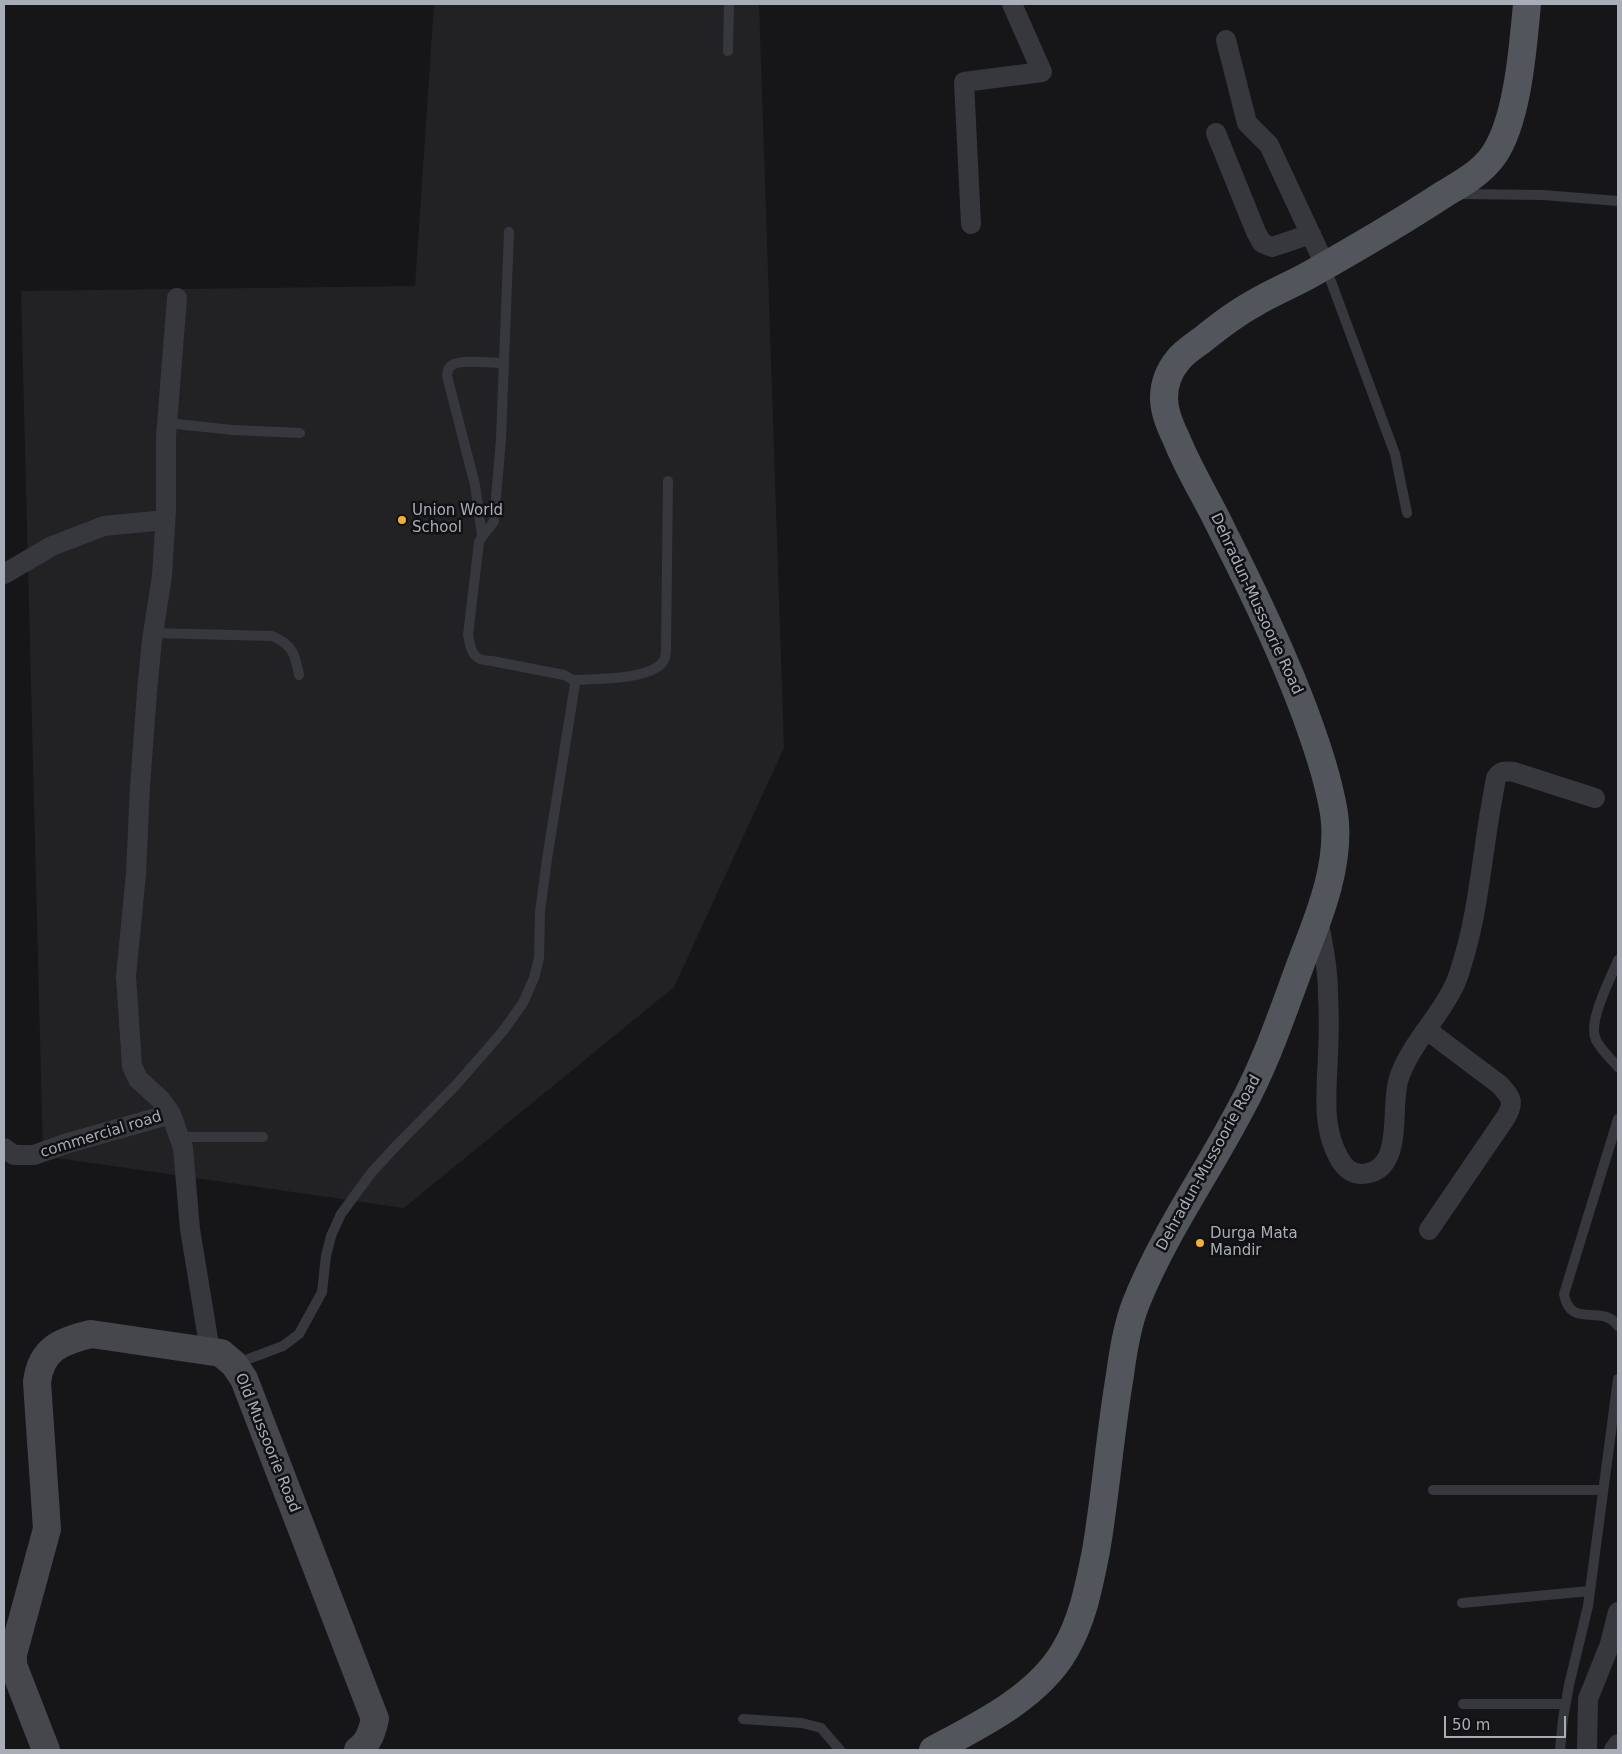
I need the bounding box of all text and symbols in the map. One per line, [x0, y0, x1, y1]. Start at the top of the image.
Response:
place label: Union World School [412, 502, 503, 537]
street label: Dehradun-Mussoorie Road [1206, 510, 1306, 698]
marker: Union World School [396, 514, 408, 526]
street label: Dehradun-Mussoorie Road [1153, 1072, 1265, 1254]
street label: commercial road [38, 1108, 164, 1162]
place label: Durga Mata Mandir [1210, 1225, 1298, 1260]
marker: Durga Mata Mandir [1194, 1237, 1206, 1249]
street label: Old Mussoorie Road [231, 1371, 303, 1515]
scale bar [1447, 1706, 1570, 1738]
text: 50 m [1452, 1716, 1490, 1734]

